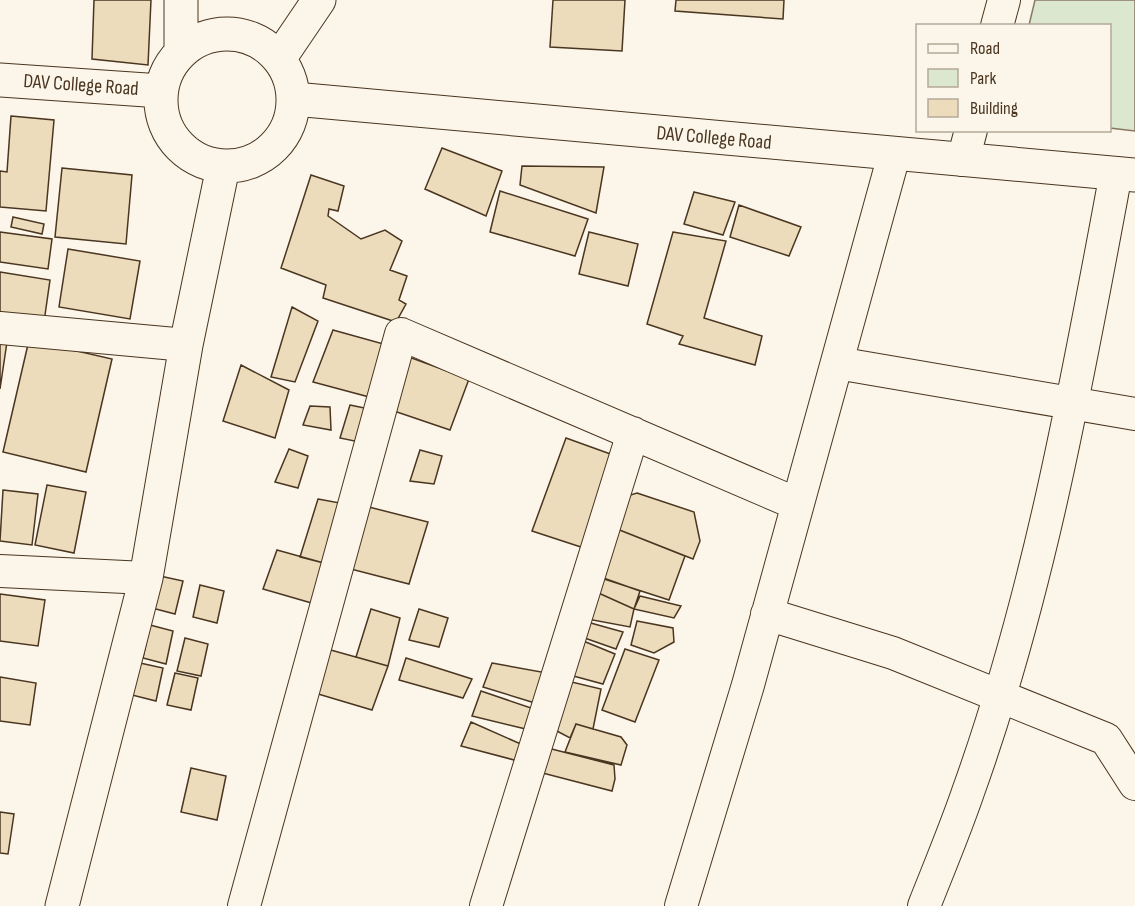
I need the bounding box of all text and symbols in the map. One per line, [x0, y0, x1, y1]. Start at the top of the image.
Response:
legend [916, 24, 1111, 132]
text: Road [970, 38, 1000, 59]
text: Park [970, 68, 996, 89]
street label: DAV College Road [23, 69, 139, 101]
text: Building [970, 98, 1018, 119]
street label: DAV College Road [655, 121, 773, 155]

